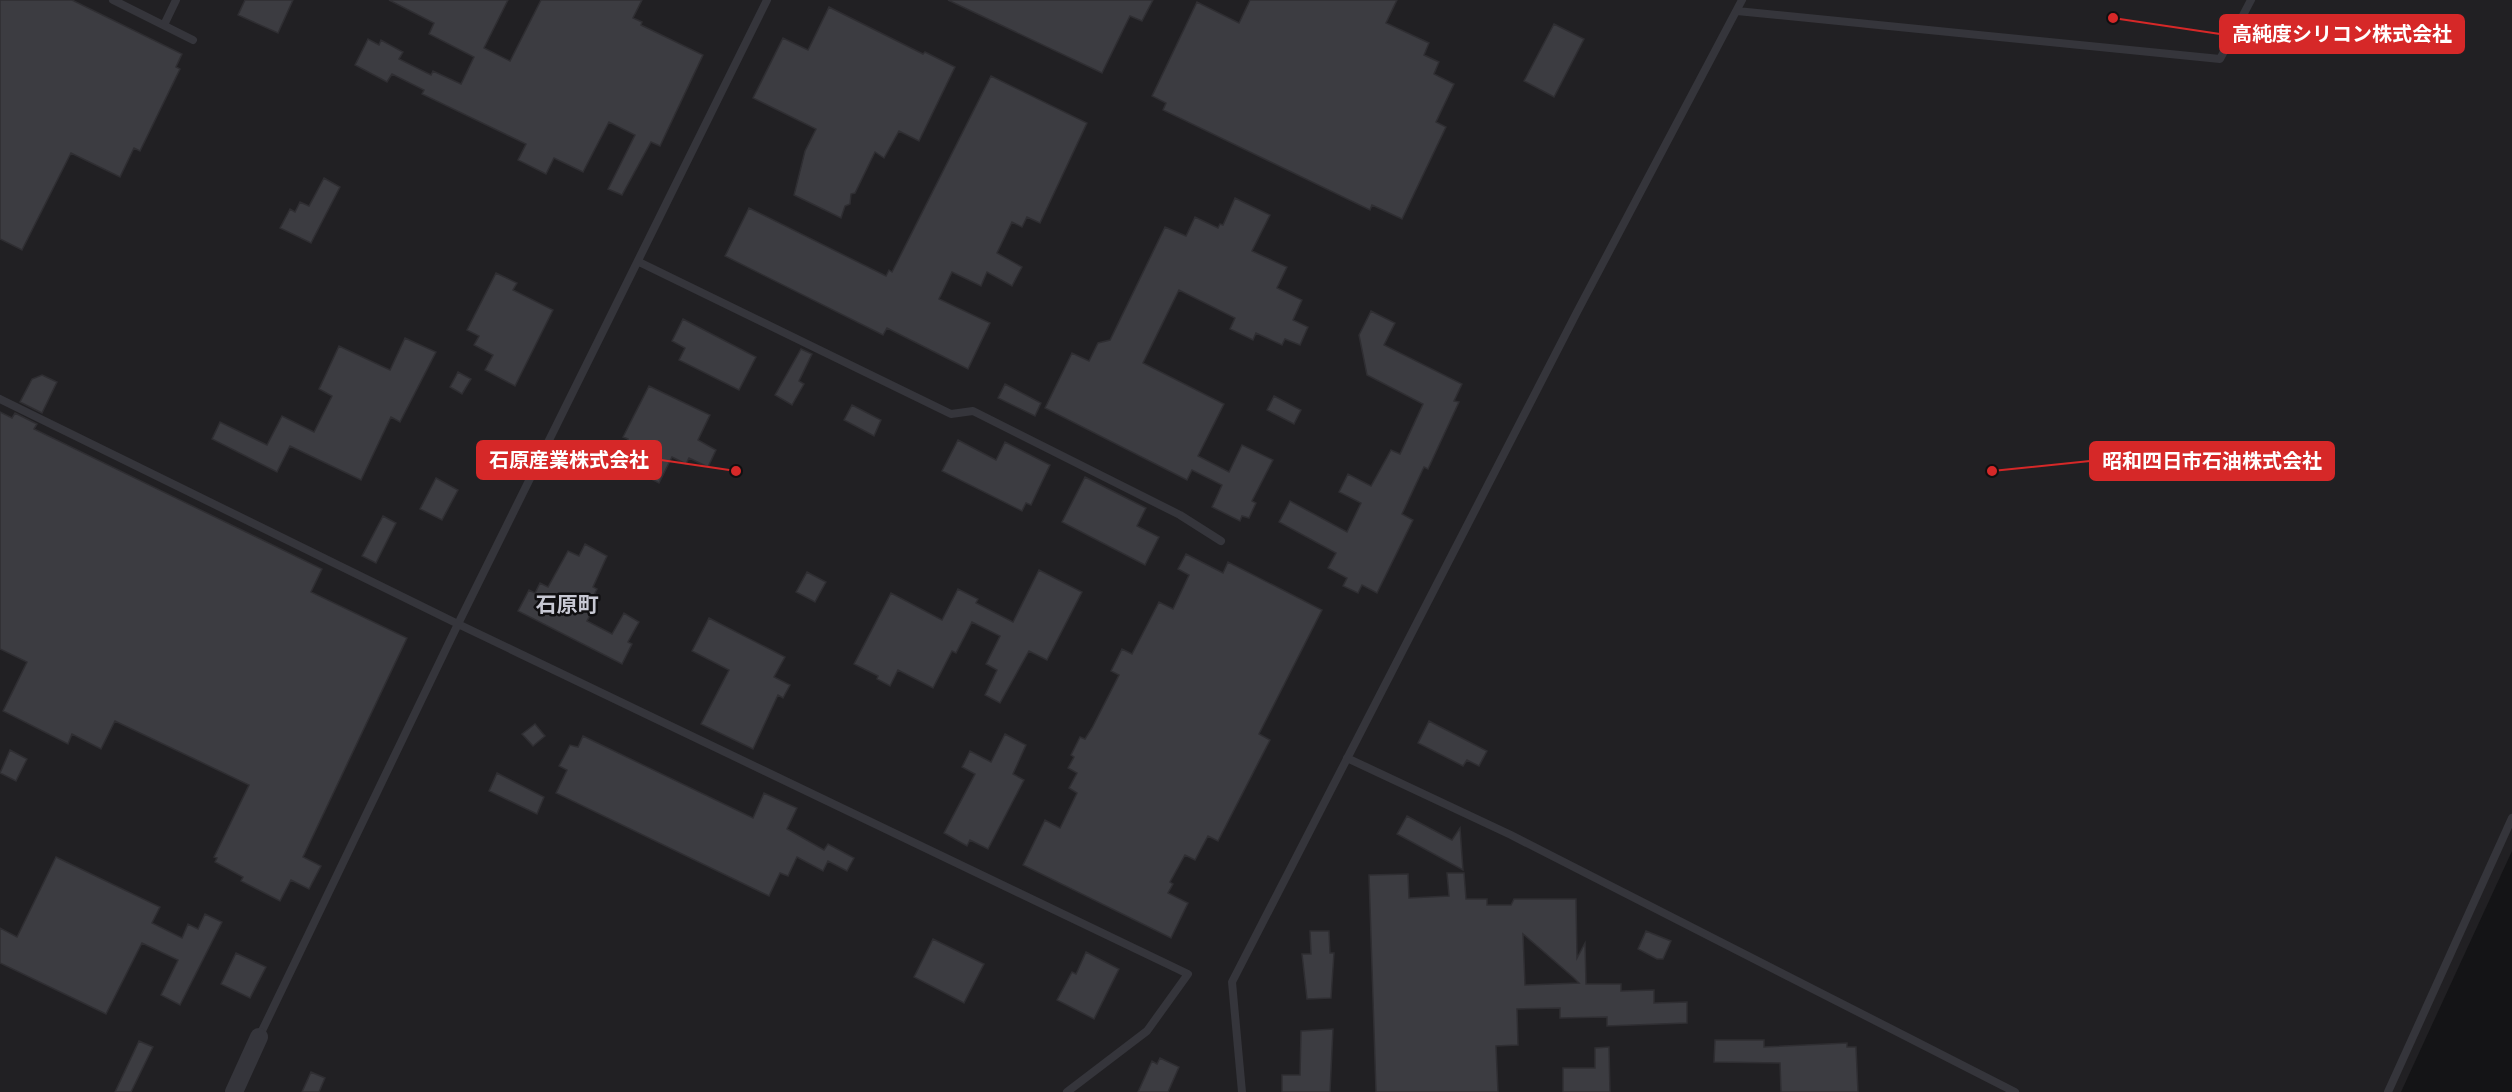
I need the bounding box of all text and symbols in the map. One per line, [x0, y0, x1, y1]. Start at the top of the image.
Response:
callout: 高純度シリコン株式会社 [2220, 15, 2464, 53]
text: 高純度シリコン株式会社 [2232, 22, 2452, 46]
callout: 石原産業株式会社 [477, 441, 661, 479]
callout: 昭和四日市石油株式会社 [2090, 442, 2334, 480]
text: 石原産業株式会社 [489, 448, 649, 472]
text: 昭和四日市石油株式会社 [2102, 449, 2322, 473]
district label: 石原町 [536, 592, 599, 618]

